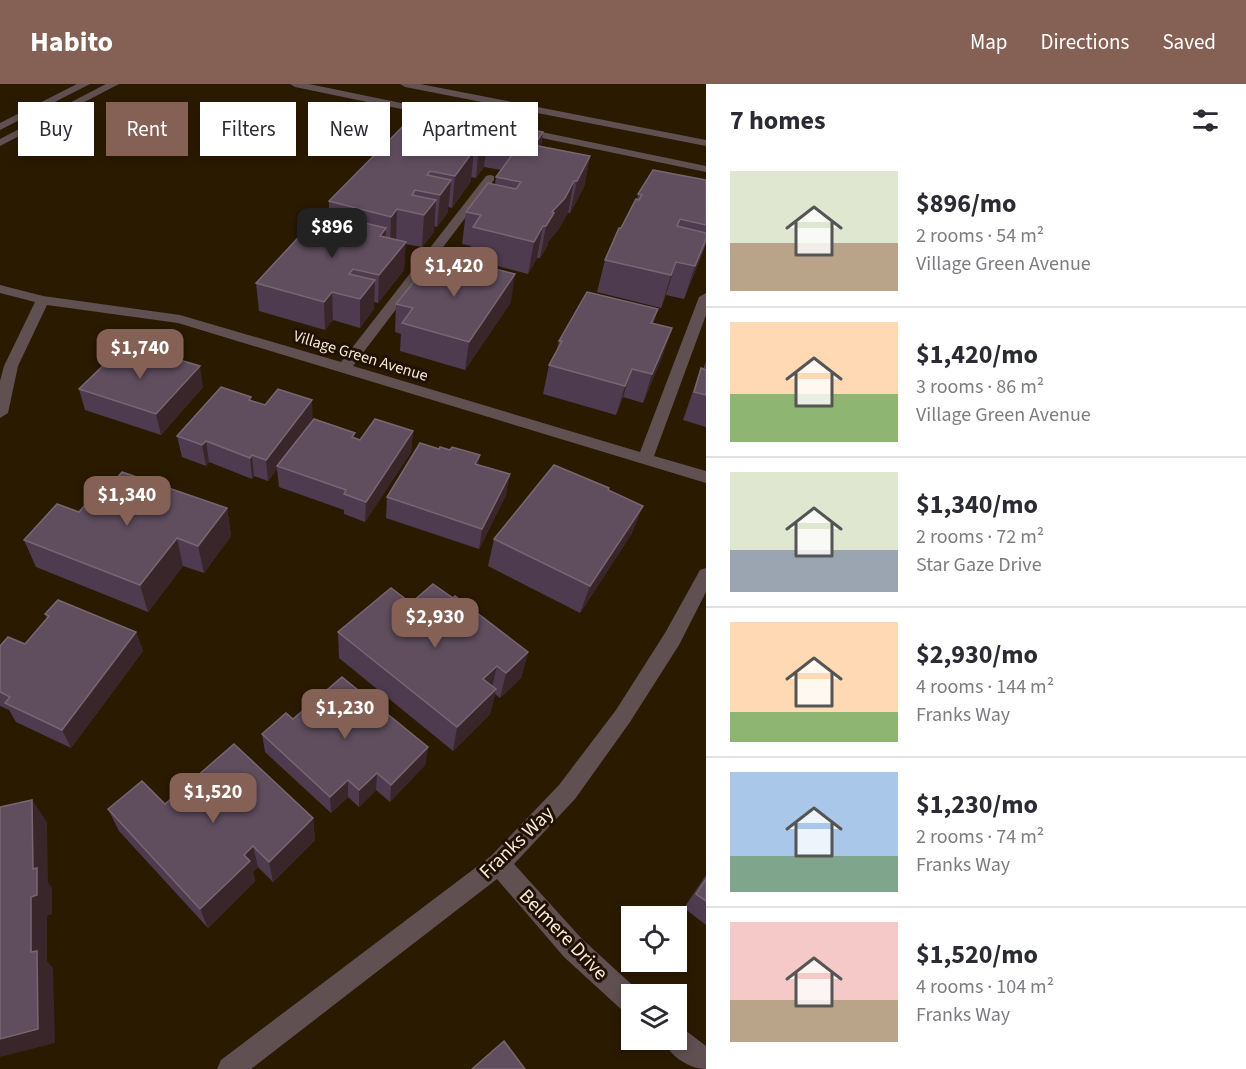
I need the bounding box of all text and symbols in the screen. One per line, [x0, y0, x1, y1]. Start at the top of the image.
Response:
text: Habito [30, 22, 113, 62]
text: Map [970, 27, 1008, 57]
text: Directions [1041, 27, 1129, 57]
text: Saved [1162, 27, 1216, 57]
chip: Buy [18, 102, 94, 156]
chip: Rent [106, 102, 188, 156]
chip: Filters [200, 102, 296, 156]
chip: New [308, 102, 390, 156]
chip: Apartment [402, 102, 538, 156]
text: 7 homes [730, 102, 825, 139]
icon: filters [1189, 104, 1222, 137]
text: $896/mo [916, 185, 1016, 222]
icon: home [778, 195, 850, 267]
pin: $896 [296, 208, 368, 259]
text: $896 [311, 213, 353, 241]
text: 2 rooms · 54 m² [916, 222, 1044, 250]
pin: $1,420 [405, 247, 503, 298]
text: Village Green Avenue [916, 250, 1091, 278]
text: $1,420 [425, 252, 483, 280]
street label: Village Green Avenue [291, 325, 431, 387]
pin: $1,740 [91, 329, 189, 380]
text: $1,740 [111, 334, 169, 362]
text: $1,420/mo [916, 336, 1038, 373]
icon: home [778, 346, 850, 418]
text: 3 rooms · 86 m² [916, 373, 1044, 401]
text: Village Green Avenue [916, 401, 1091, 429]
pin: $1,340 [78, 476, 176, 527]
text: $1,340 [98, 481, 156, 509]
text: $1,340/mo [916, 486, 1038, 523]
icon: home [778, 496, 850, 568]
text: 2 rooms · 72 m² [916, 523, 1044, 551]
text: Star Gaze Drive [916, 551, 1042, 579]
pin: $2,930 [386, 598, 484, 649]
text: $2,930 [406, 603, 464, 631]
text: $2,930/mo [916, 636, 1038, 673]
icon: home [778, 646, 850, 718]
text: 4 rooms · 144 m² [916, 673, 1054, 701]
pin: $1,230 [296, 689, 394, 740]
text: $1,230 [316, 694, 374, 722]
text: Franks Way [916, 701, 1010, 729]
pin: $1,520 [164, 773, 262, 824]
text: $1,520 [184, 778, 242, 806]
text: $1,230/mo [916, 786, 1038, 823]
icon: home [778, 796, 850, 868]
street label: Franks Way [473, 800, 561, 885]
text: 2 rooms · 74 m² [916, 823, 1044, 851]
text: Franks Way [916, 851, 1010, 879]
street label: Belmere Drive [512, 883, 614, 987]
map controls [621, 906, 687, 1050]
button: locate [621, 906, 687, 972]
text: $1,520/mo [916, 936, 1038, 973]
icon: home [778, 946, 850, 1018]
text: 4 rooms · 104 m² [916, 973, 1054, 1001]
button: layers [621, 984, 687, 1050]
text: Franks Way [916, 1001, 1010, 1029]

